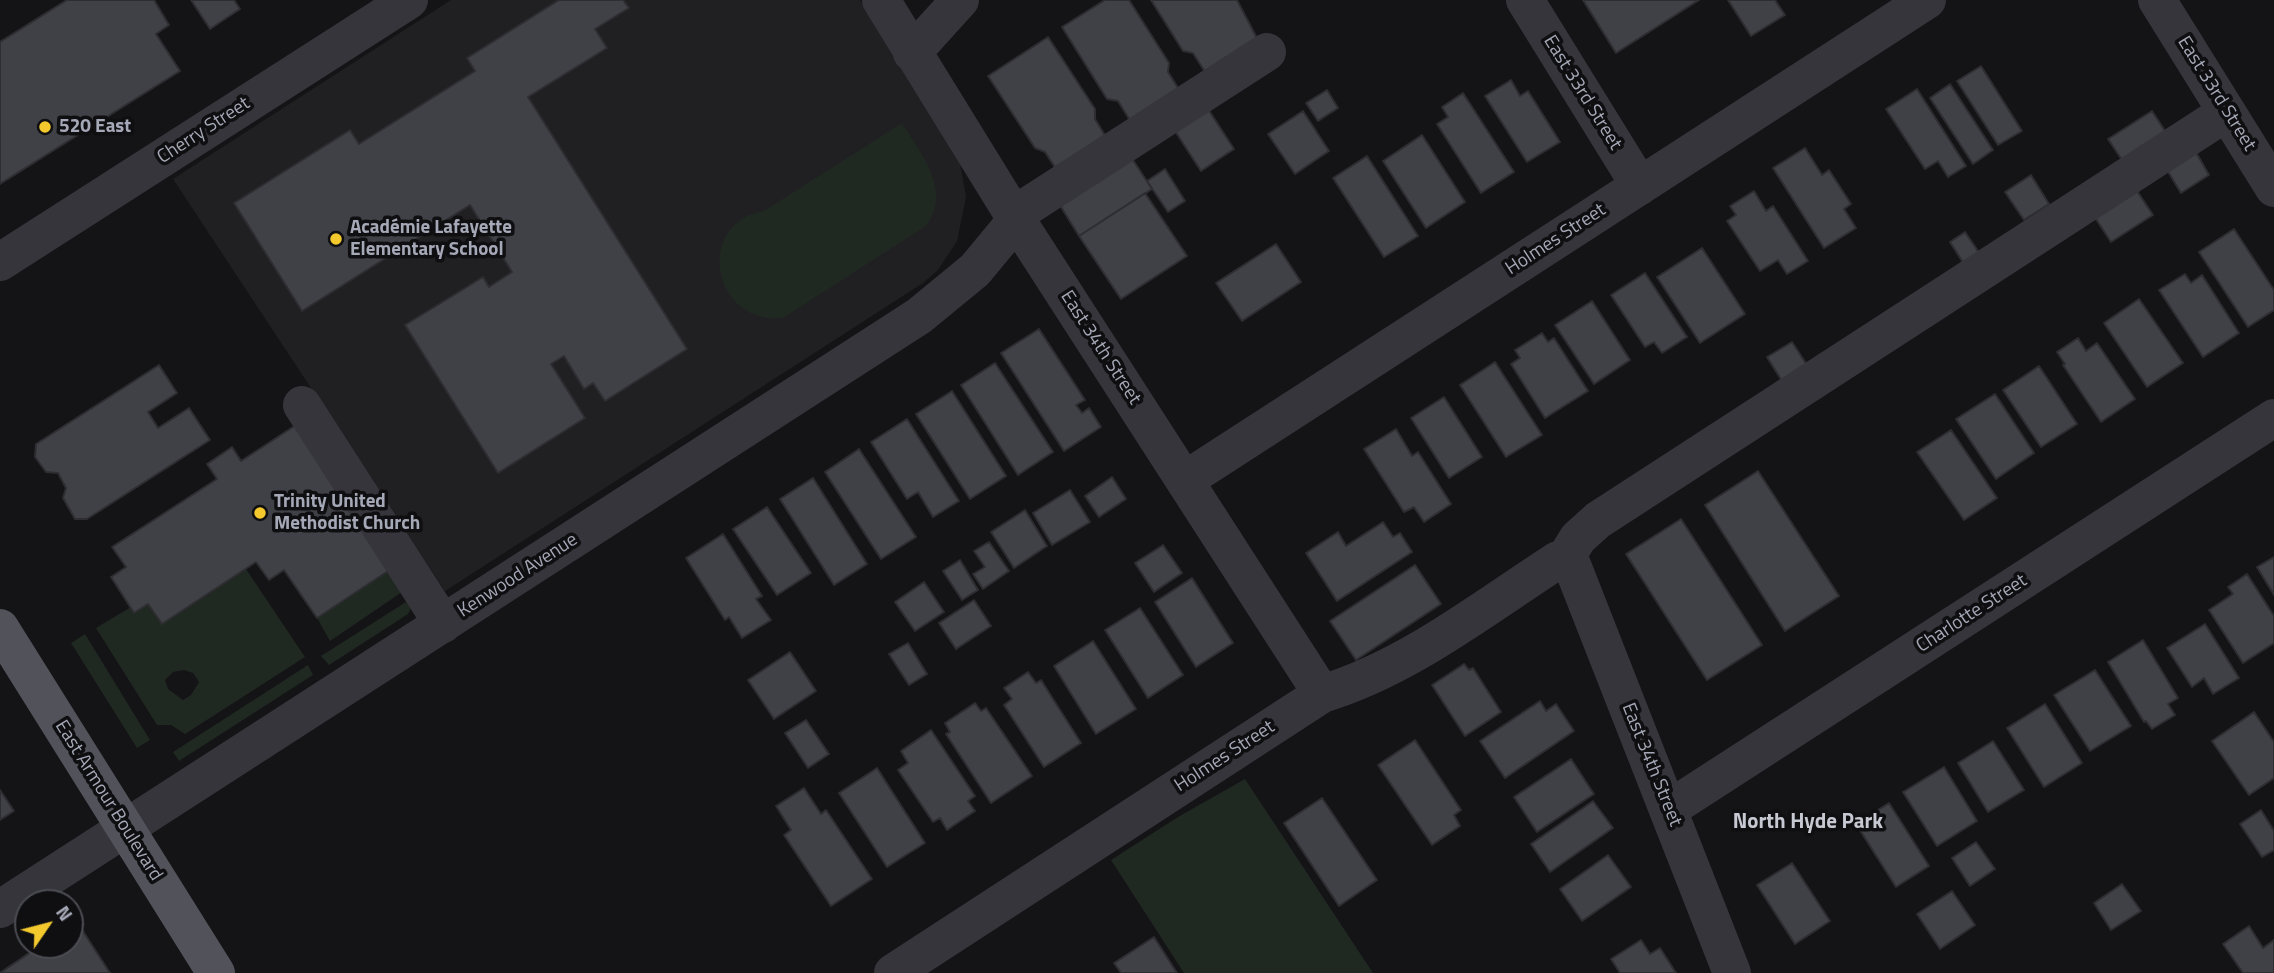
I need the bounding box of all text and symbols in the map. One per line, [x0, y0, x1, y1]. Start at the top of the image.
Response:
street label: East 33rd Street [1538, 32, 1626, 154]
street label: East 33rd Street [2172, 33, 2260, 155]
street label: Cherry Street [154, 93, 254, 169]
place label: 520 East [59, 116, 131, 138]
marker: 520 East [37, 119, 53, 135]
street label: Holmes Street [1502, 199, 1610, 281]
place label: Académie Lafayette Elementary School [350, 217, 512, 261]
marker: Académie Lafayette Elementary School [328, 231, 344, 247]
street label: East 34th Street [1055, 287, 1145, 409]
place label: Trinity United Methodist Church [274, 491, 420, 535]
marker: Trinity United Methodist Church [252, 505, 268, 521]
street label: Kenwood Avenue [454, 529, 582, 623]
street label: Charlotte Street [1913, 570, 2031, 658]
street label: East 34th Street [1616, 700, 1686, 830]
street label: Holmes Street [1171, 716, 1279, 798]
street label: East Armour Boulevard [49, 717, 167, 885]
district label: North Hyde Park [1733, 810, 1883, 836]
north arrow [14, 889, 84, 959]
text: N [49, 899, 81, 927]

